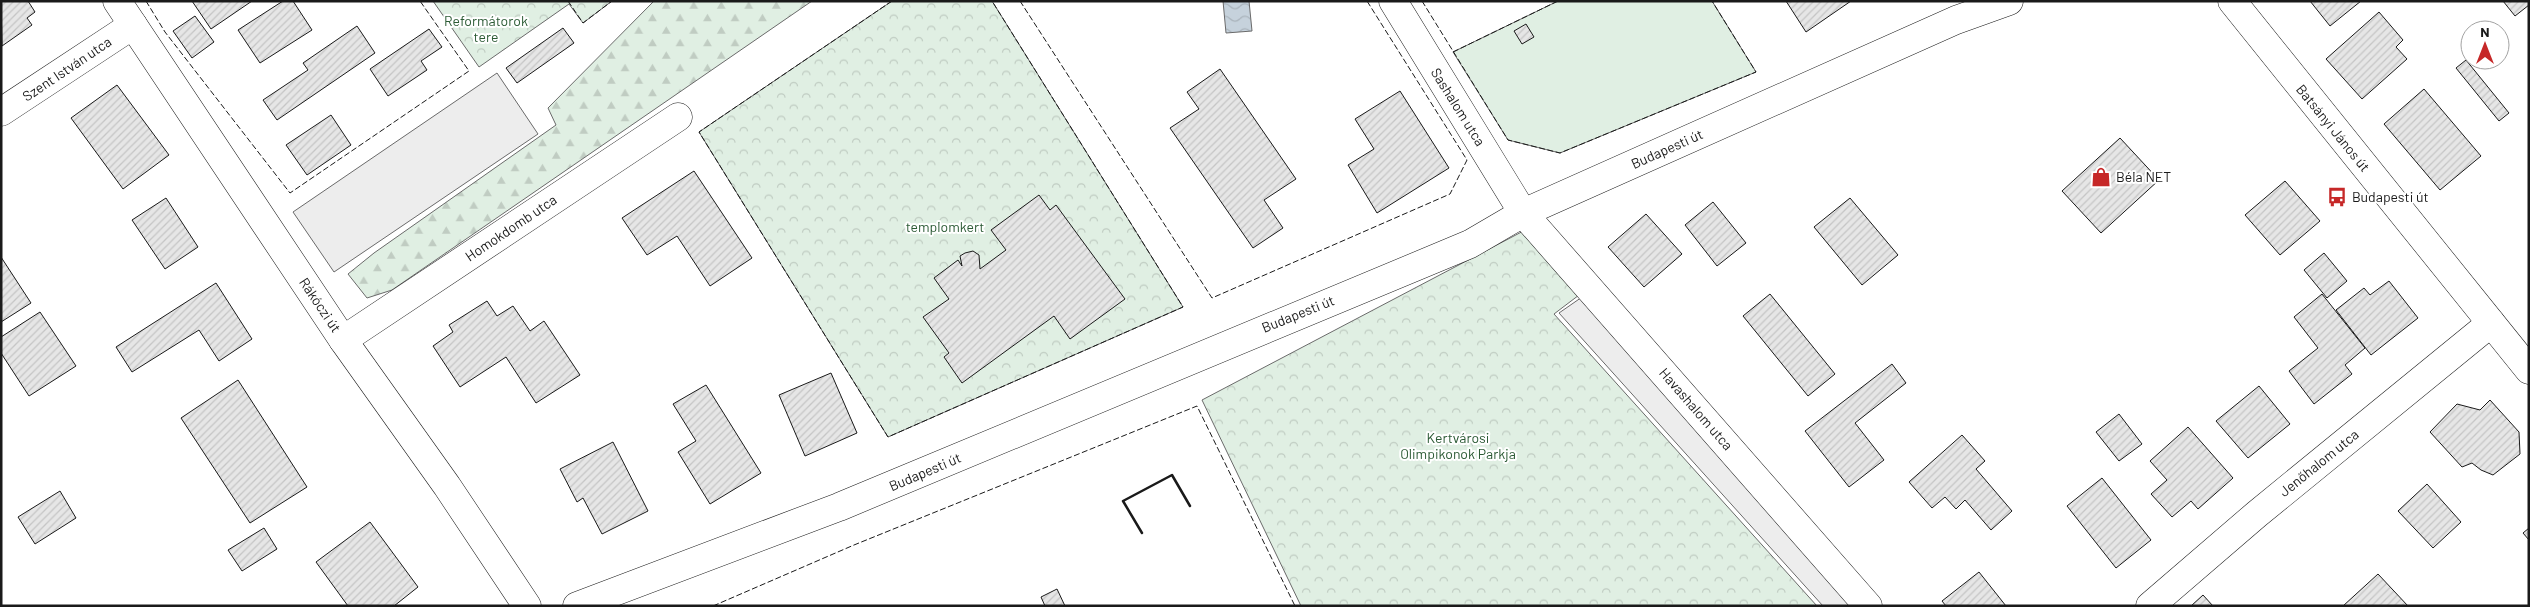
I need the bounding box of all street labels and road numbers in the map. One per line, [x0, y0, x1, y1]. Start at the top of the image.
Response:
street label: Szent István utca [19, 33, 114, 105]
street label: Sashalom utca [1428, 65, 1489, 149]
street label: Batsányi János út [2293, 81, 2374, 175]
street label: Budapesti út [1628, 125, 1705, 172]
street label: Homokdomb utca [462, 191, 560, 264]
street label: Rákóczi út [296, 274, 345, 335]
street label: Budapesti út [1259, 291, 1337, 336]
street label: Havashalom utca [1656, 364, 1737, 453]
street label: Jenőhalom utca [2276, 425, 2362, 500]
street label: Budapesti út [886, 449, 963, 494]

